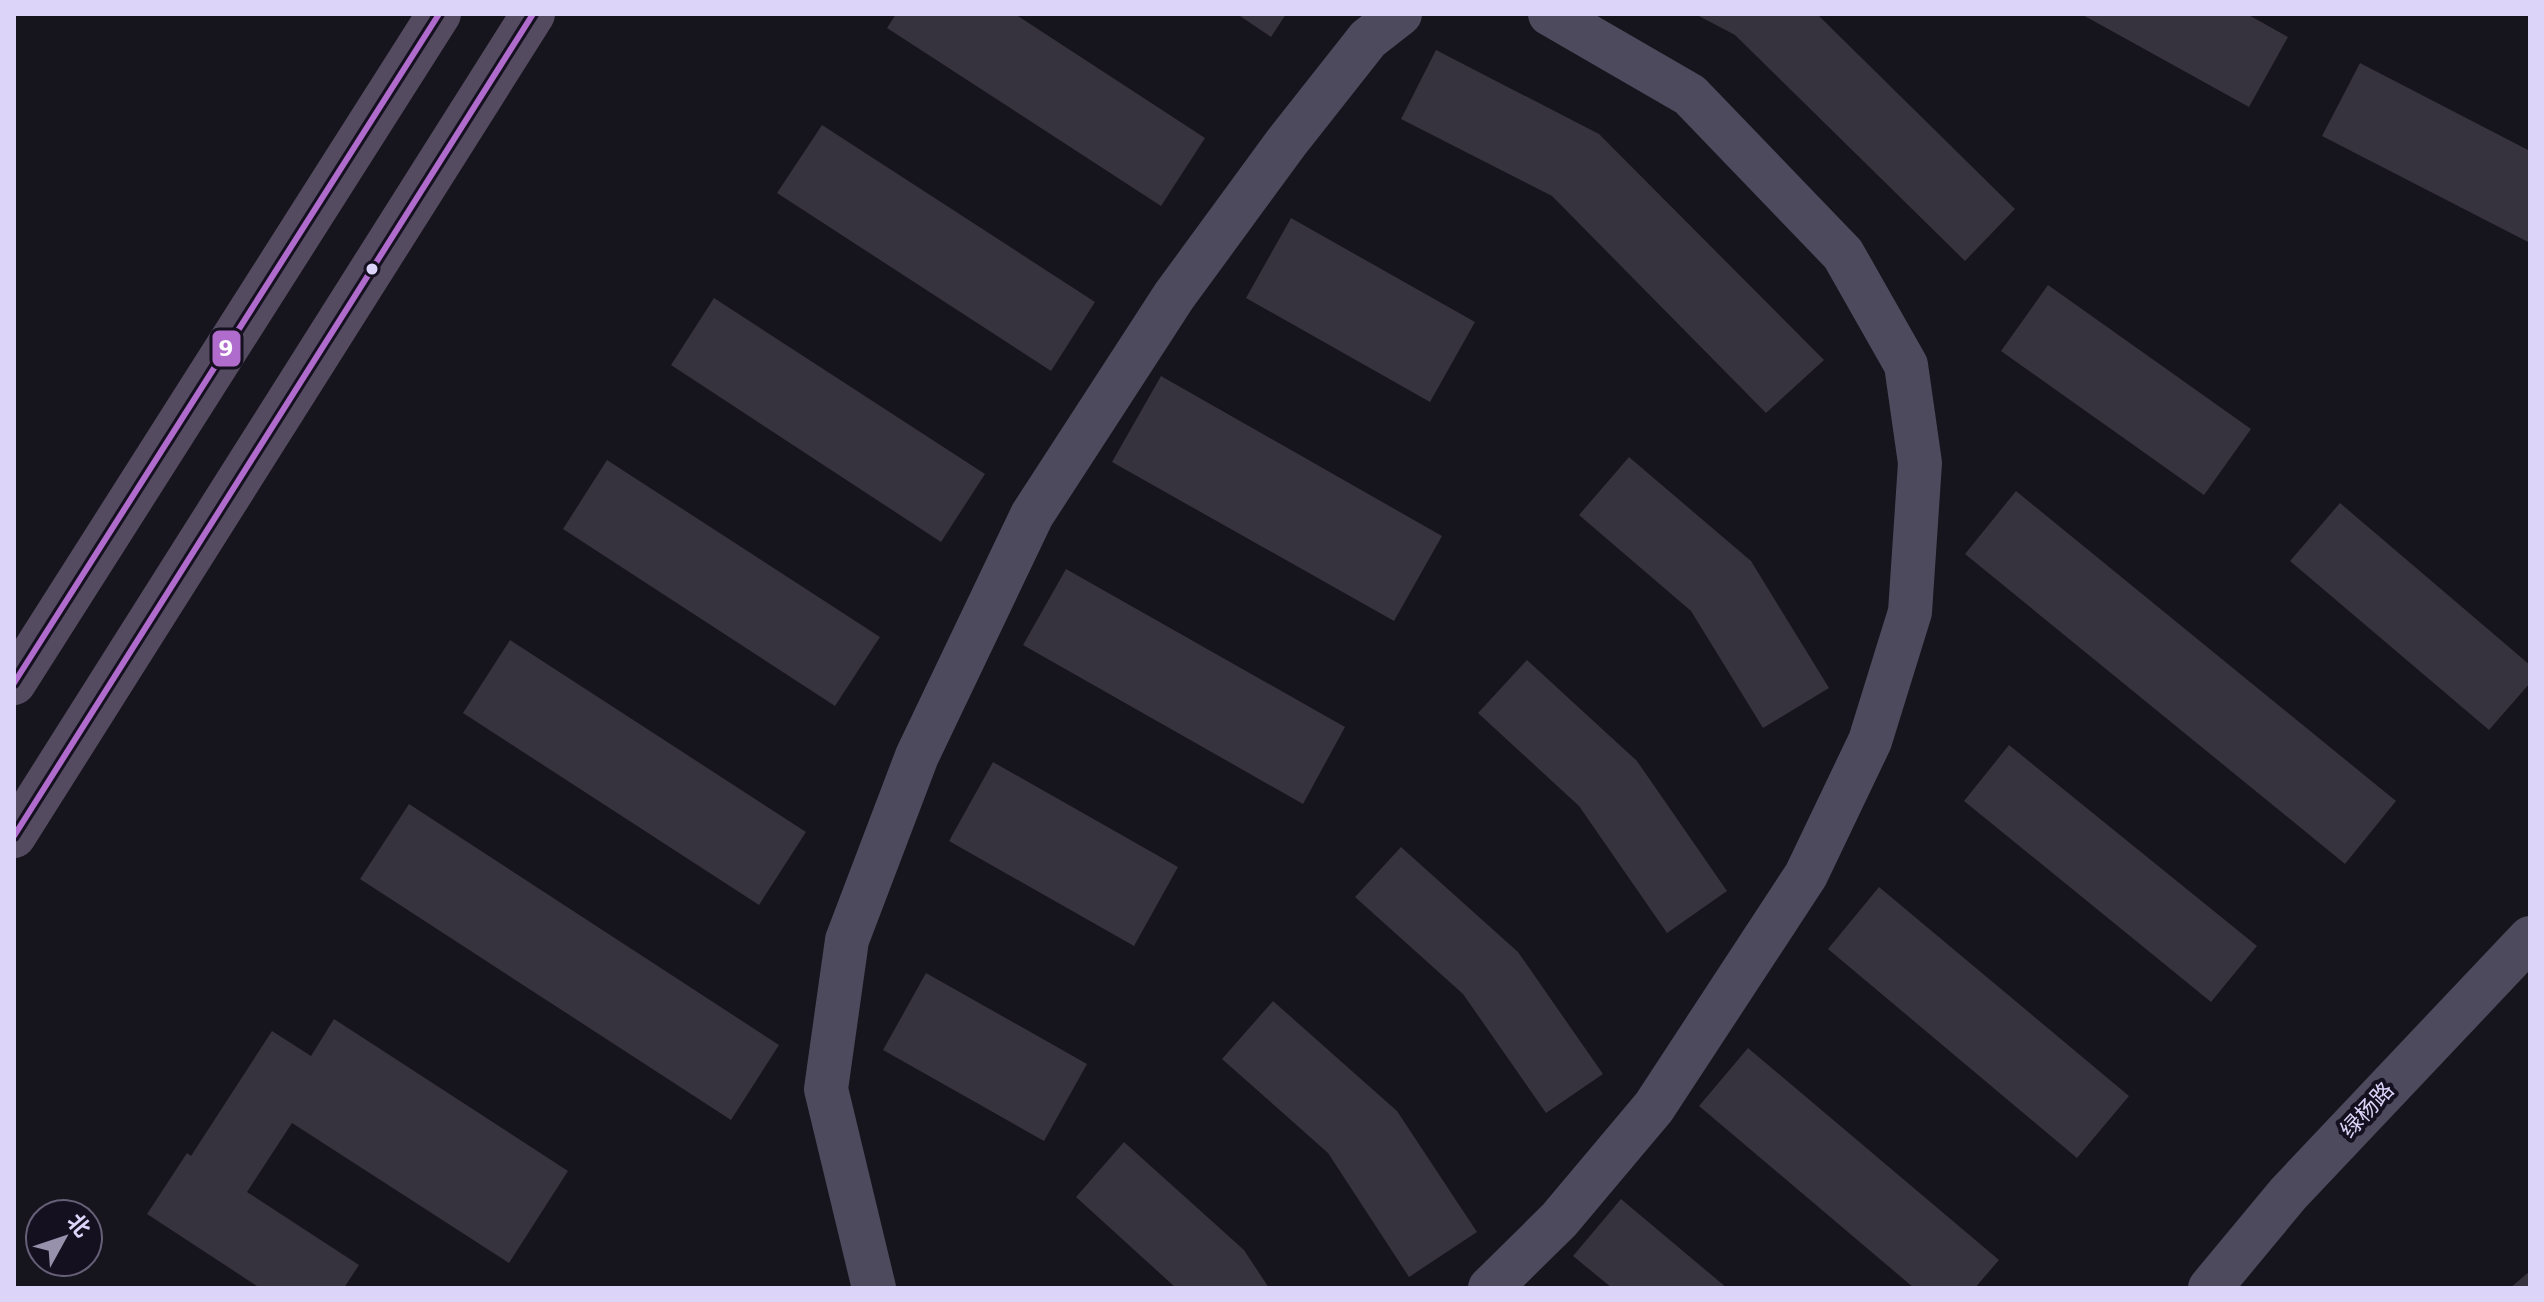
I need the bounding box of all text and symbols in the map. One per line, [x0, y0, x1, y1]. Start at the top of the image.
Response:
unlabelled marker [364, 261, 380, 277]
line badge: 9 [211, 329, 242, 368]
text: 9 [218, 336, 234, 361]
street label: 绿杨路 [2335, 1077, 2399, 1143]
north arrow [24, 1198, 104, 1278]
text: 北 [62, 1209, 96, 1242]

